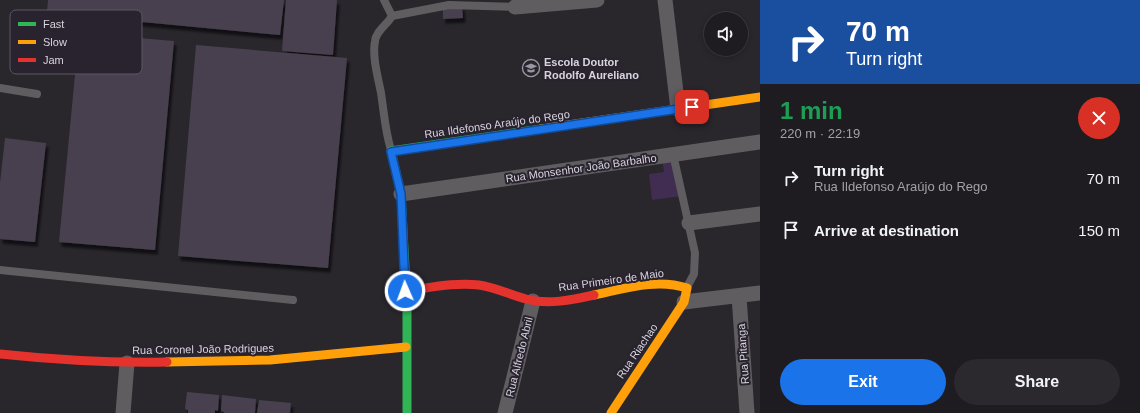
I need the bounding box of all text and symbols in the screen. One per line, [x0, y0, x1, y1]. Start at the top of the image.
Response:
legend [10, 10, 142, 74]
map controls [704, 12, 748, 56]
button: sound [704, 12, 748, 56]
icon: right [780, 16, 832, 68]
text: 70 m [846, 16, 910, 47]
text: Fast [43, 18, 64, 30]
text: Slow [43, 36, 67, 48]
text: Turn right [846, 49, 922, 69]
text: Jam [43, 54, 64, 66]
place label: Escola Doutor Rodolfo Aureliano [544, 56, 639, 81]
school or university icon: Escola Doutor Rodolfo Aureliano [521, 58, 541, 78]
pin [675, 90, 709, 124]
icon: arrive [681, 96, 703, 118]
text: 1 min [780, 97, 843, 124]
button: close [1078, 97, 1120, 139]
street label: Rua Ildefonso Araújo do Rego [423, 108, 571, 140]
text: 220 m · 22:19 [780, 126, 860, 141]
street label: Rua Monsenhor João Barbalho [505, 151, 657, 185]
text: Turn right [814, 162, 884, 179]
icon: right [780, 167, 802, 189]
text: 70 m [1087, 170, 1120, 187]
text: Rua Ildefonso Araújo do Rego [814, 179, 987, 194]
icon: arrive [780, 219, 802, 241]
text: Arrive at destination [814, 222, 959, 239]
text: 150 m [1078, 222, 1120, 239]
street label: Rua Primeiro de Maio [557, 267, 665, 293]
position arrow [384, 270, 426, 312]
street label: Rua Alfredo Abril [503, 316, 535, 398]
street label: Rua Riachao [614, 321, 660, 381]
street label: Rua Pitanga [735, 323, 751, 385]
street label: Rua Coronel João Rodrigues [132, 342, 275, 356]
button: Exit [780, 359, 946, 405]
button: Share [954, 359, 1120, 405]

